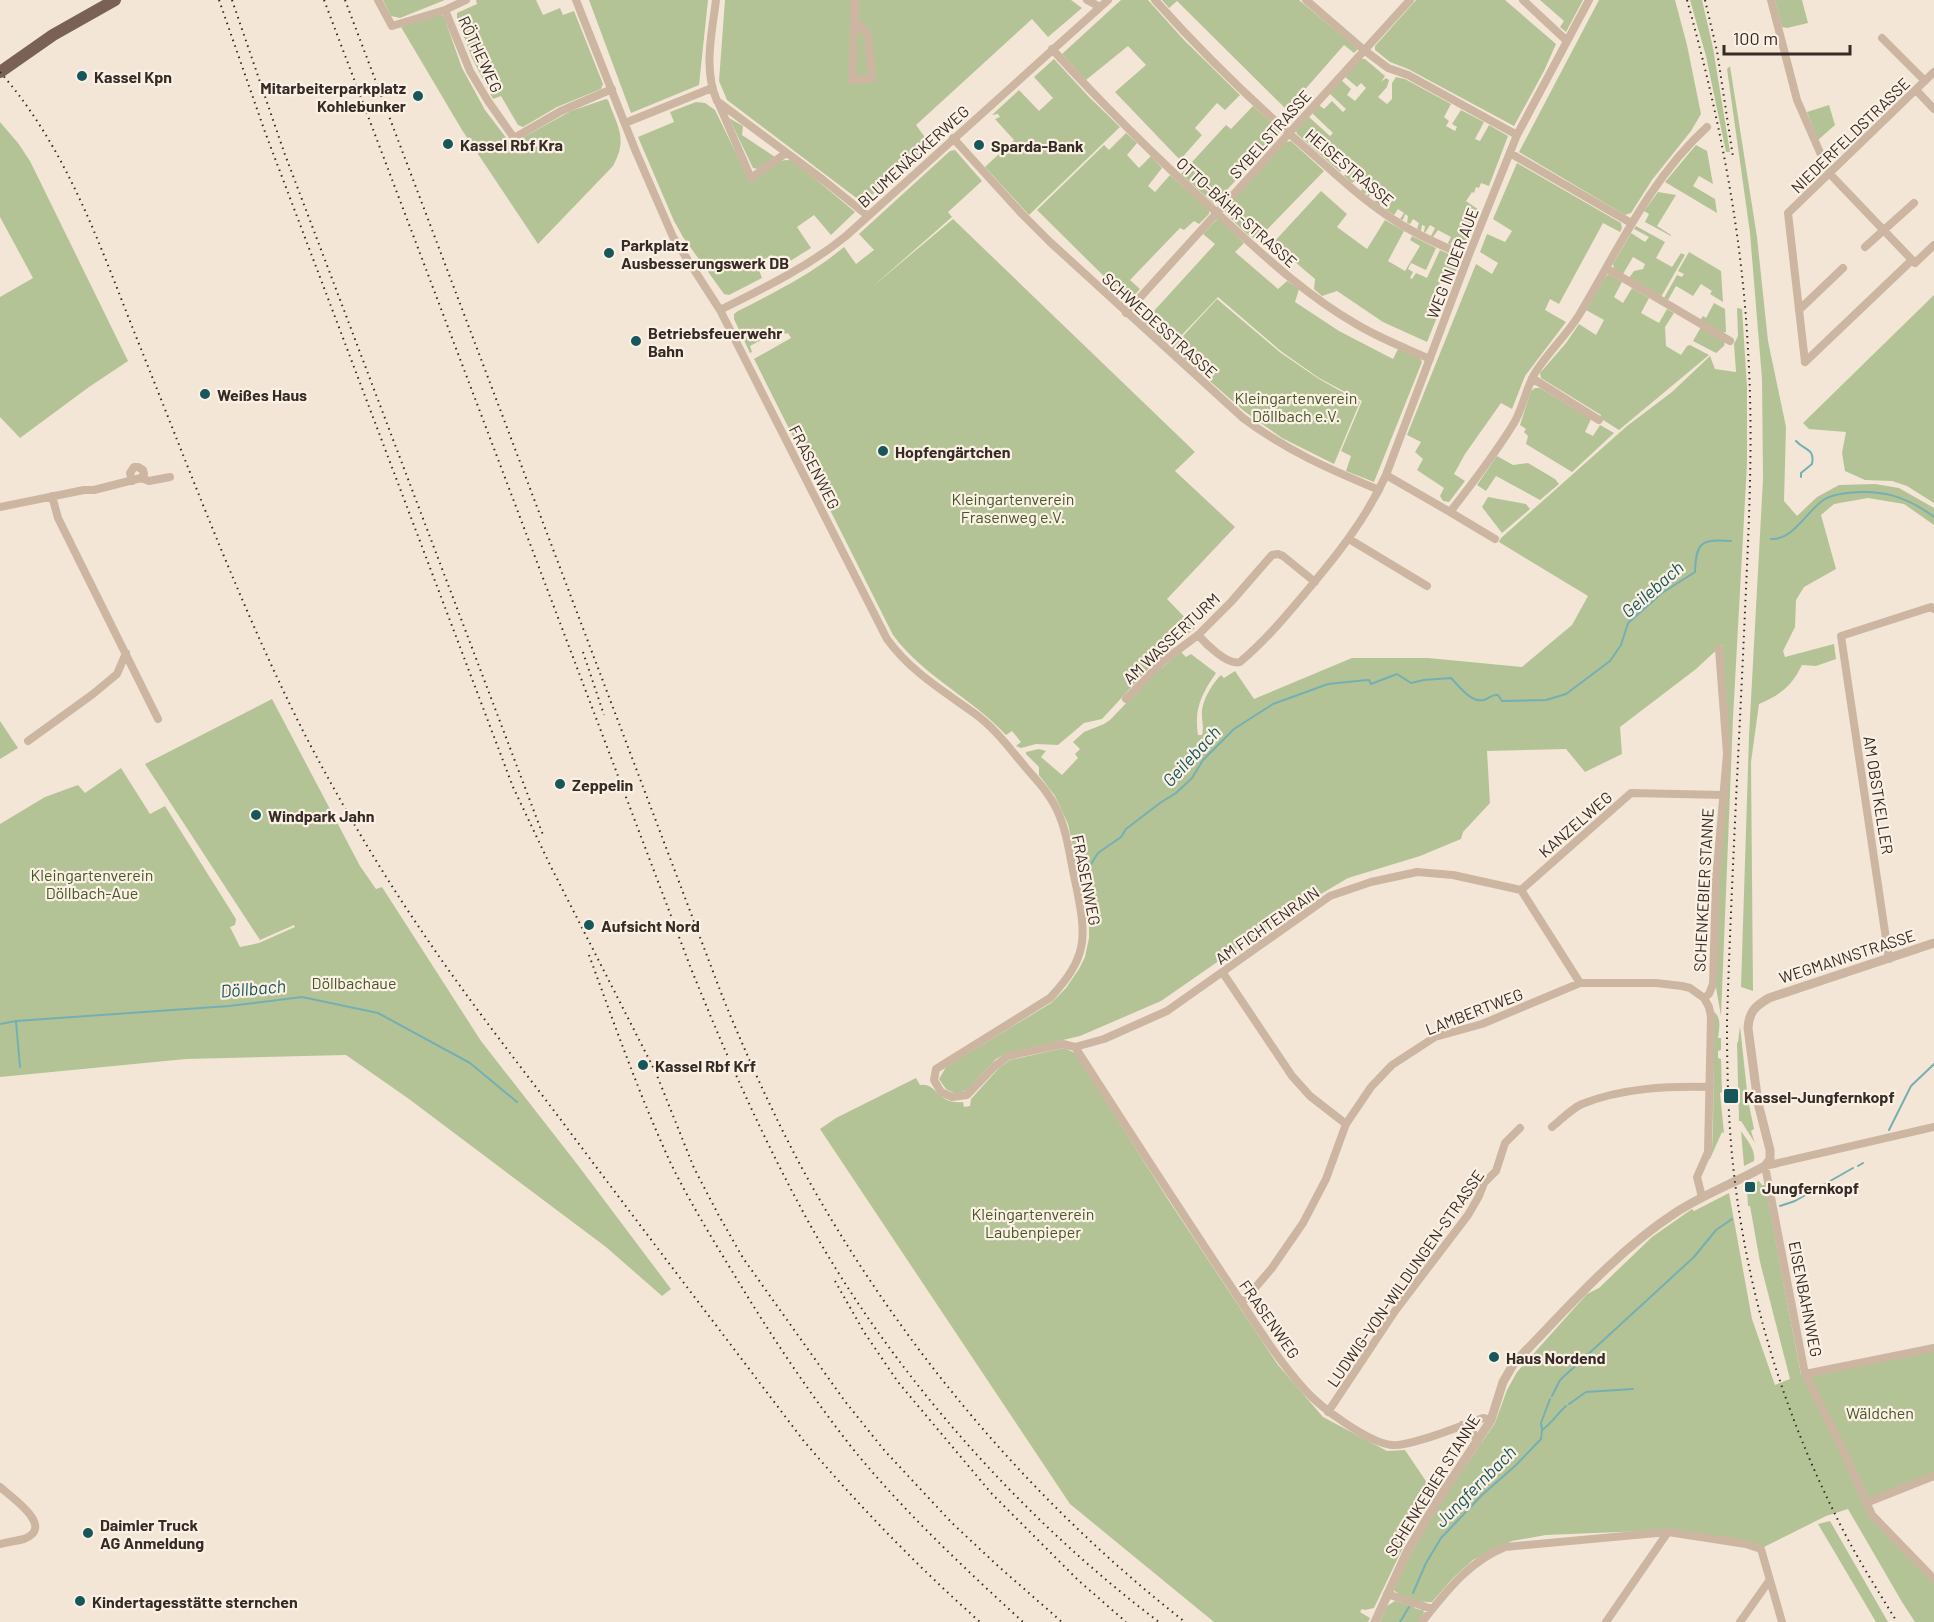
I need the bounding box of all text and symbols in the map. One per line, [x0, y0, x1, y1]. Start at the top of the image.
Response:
street label: RÖTHEWEG [455, 13, 507, 95]
scale bar [1724, 18, 1850, 56]
text: 100 m [1733, 27, 1778, 49]
place label: Kassel Kpn [94, 67, 172, 86]
marker: Kassel Kpn [75, 69, 89, 83]
street label: NIEDERFELDSTRASSE [1787, 73, 1913, 197]
place label: Mitarbeiterparkplatz Kohlebunker [260, 78, 406, 115]
street label: SYBELSTRASSE [1225, 86, 1315, 182]
marker: Mitarbeiterparkplatz Kohlebunker [411, 89, 425, 103]
street label: BLUMENÄCKERWEG [853, 101, 973, 211]
street label: HEISESTRASSE [1302, 125, 1398, 209]
place label: Kassel Rbf Kra [460, 135, 563, 154]
place label: Sparda-Bank [991, 136, 1084, 155]
marker: Kassel Rbf Kra [441, 137, 455, 151]
marker: Sparda-Bank [972, 138, 986, 152]
street label: OTTO-BÄHR-STRASSE [1173, 153, 1301, 271]
street label: WEG IN DER AUE [1422, 205, 1482, 321]
place label: Parkplatz Ausbesserungswerk DB [621, 235, 789, 272]
marker: Parkplatz Ausbesserungswerk DB [602, 246, 616, 260]
street label: SCHWEDESSTRASSE [1099, 268, 1221, 382]
place label: Betriebsfeuerwehr Bahn [648, 323, 782, 360]
marker: Betriebsfeuerwehr Bahn [629, 334, 643, 348]
place label: Weißes Haus [217, 385, 307, 404]
marker: Weißes Haus [198, 387, 212, 401]
park label: Kleingartenverein Döllbach e.V. [1235, 388, 1357, 425]
street label: FRASENWEG [786, 422, 844, 512]
place label: Hopfengärtchen [895, 442, 1011, 461]
marker: Hopfengärtchen [876, 444, 890, 458]
park label: Kleingartenverein Frasenweg e.V. [952, 489, 1074, 526]
water label: Geilebach [1616, 556, 1688, 622]
street label: AM WASSERTURM [1119, 588, 1223, 688]
water label: Geilebach [1157, 721, 1225, 791]
street label: AM OBSTKELLER [1860, 734, 1898, 856]
place label: Zeppelin [572, 775, 633, 794]
marker: Zeppelin [553, 777, 567, 791]
street label: KANZELWEG [1534, 787, 1616, 861]
place label: Windpark Jahn [268, 806, 375, 825]
marker: Windpark Jahn [249, 808, 263, 822]
street label: SCHENKEBIER STANNE [1689, 808, 1717, 972]
street label: FRASENWEG [1069, 833, 1105, 927]
park label: Kleingartenverein Döllbach-Aue [31, 865, 153, 902]
street label: AM FICHTENRAIN [1211, 882, 1323, 968]
place label: Aufsicht Nord [601, 916, 700, 935]
marker: Aufsicht Nord [582, 918, 596, 932]
street label: WEGMANNSTRASSE [1777, 925, 1917, 987]
park label: Döllbachaue [312, 973, 396, 992]
water label: Döllbach [219, 974, 287, 1002]
street label: LAMBERTWEG [1423, 984, 1525, 1038]
place label: Kassel Rbf Krf [655, 1056, 756, 1075]
marker: Kassel Rbf Krf [636, 1058, 650, 1072]
marker: Kassel-Jungfernkopf [1722, 1087, 1740, 1105]
place label: Kassel-Jungfernkopf [1744, 1087, 1895, 1106]
street label: LUDWIG-VON-WILDUNGEN-STRASSE [1323, 1166, 1487, 1390]
place label: Jungfernkopf [1762, 1178, 1859, 1197]
marker: Jungfernkopf [1743, 1180, 1757, 1194]
park label: Kleingartenverein Laubenpieper [972, 1204, 1094, 1241]
street label: EISENBAHNWEG [1785, 1240, 1827, 1358]
street label: FRASENWEG [1236, 1276, 1304, 1362]
place label: Haus Nordend [1506, 1348, 1605, 1367]
marker: Haus Nordend [1487, 1350, 1501, 1364]
park label: Wäldchen [1846, 1403, 1914, 1422]
street label: SCHENKEBIER STANNE [1380, 1410, 1484, 1560]
water label: Jungfernbach [1430, 1441, 1520, 1531]
place label: Daimler Truck AG Anmeldung [100, 1515, 204, 1552]
marker: Daimler Truck AG Anmeldung [81, 1526, 95, 1540]
place label: Kindertagesstätte sternchen [92, 1592, 298, 1611]
marker: Kindertagesstätte sternchen [73, 1594, 87, 1608]

